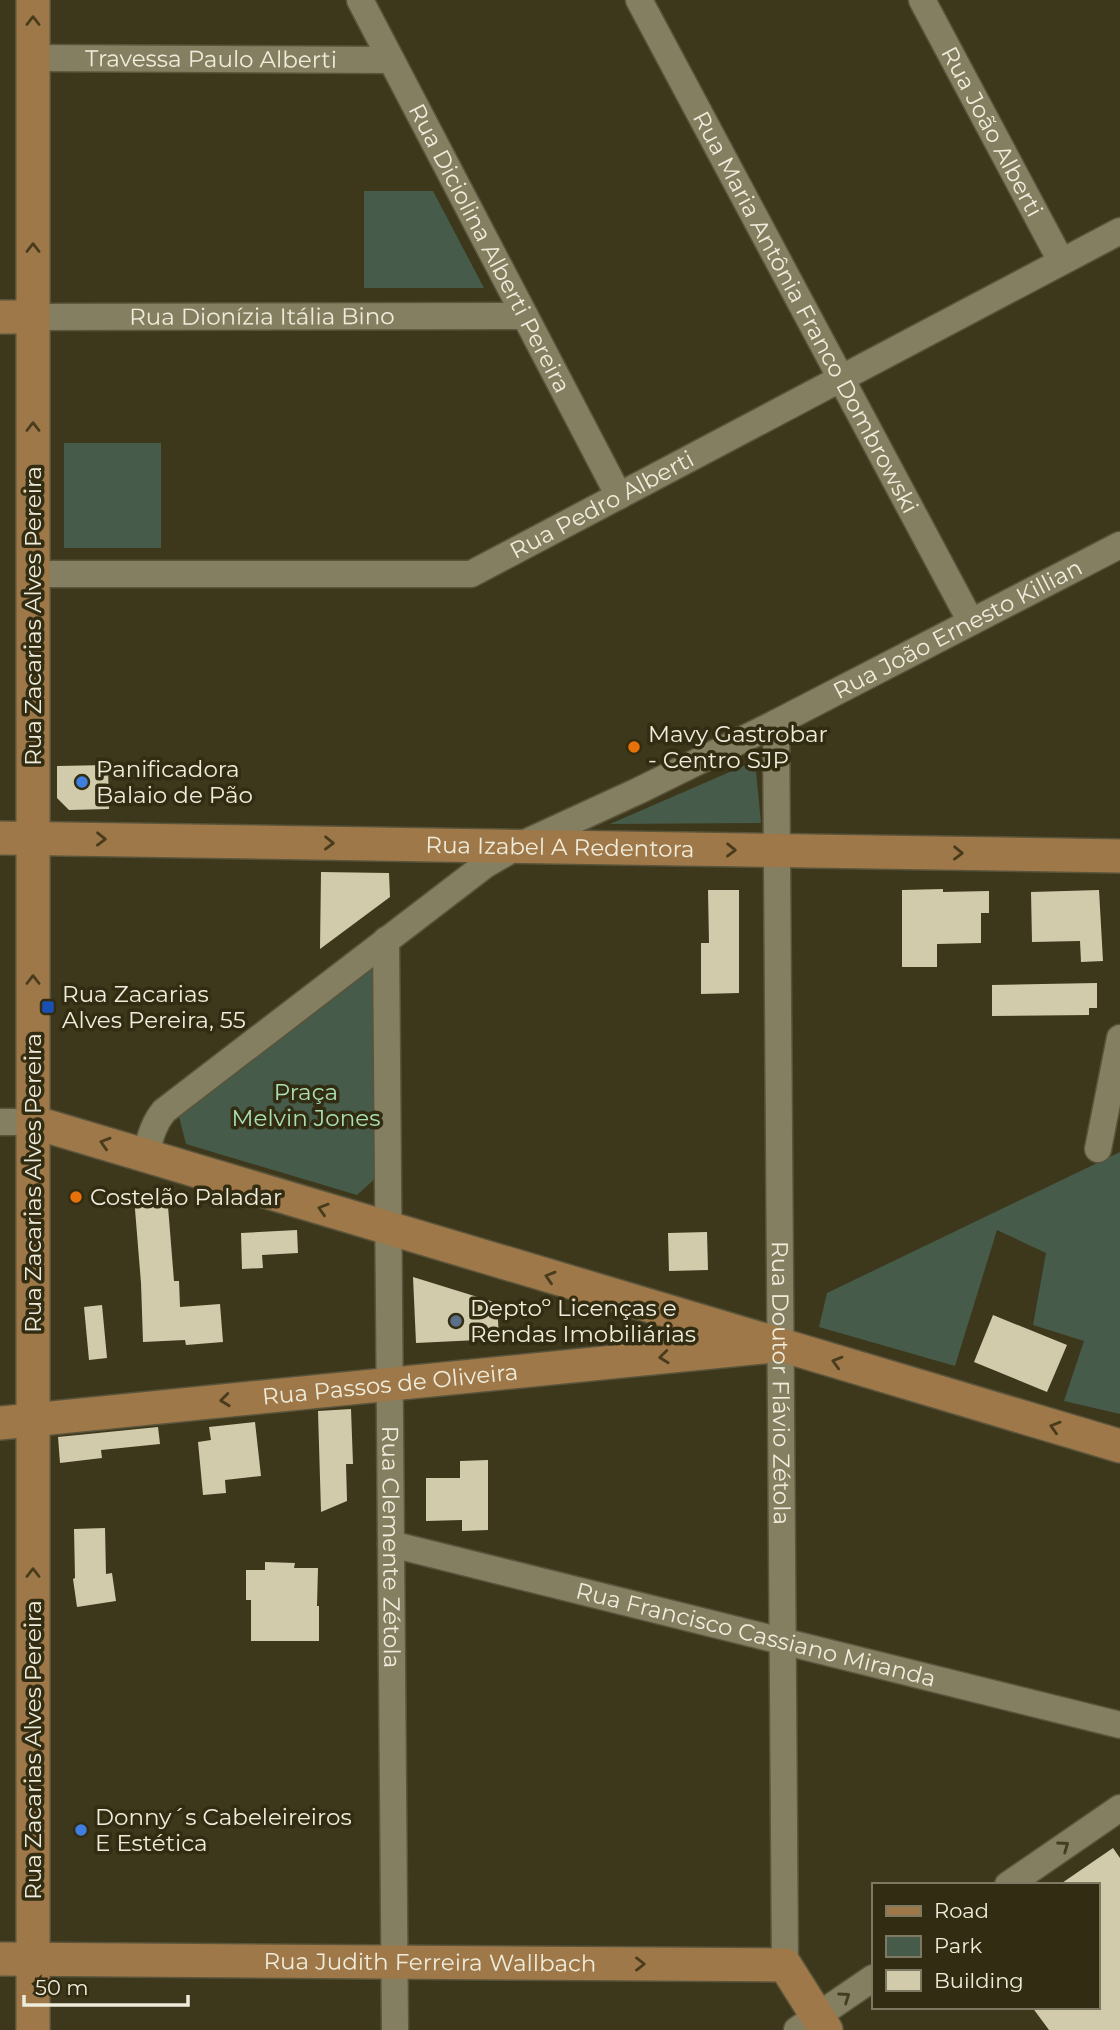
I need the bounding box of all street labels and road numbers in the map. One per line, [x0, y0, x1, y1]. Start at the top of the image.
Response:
street label: Rua João Alberti [935, 42, 1049, 221]
street label: Travessa Paulo Alberti [85, 44, 337, 74]
street label: Rua Diciolina Alberti Pereira [403, 99, 577, 397]
street label: Rua Maria Antônia Franco Dombrowski [687, 107, 924, 518]
street label: Rua Dionízia Itália Bino [129, 302, 395, 331]
street label: Rua Pedro Alberti [505, 445, 699, 565]
street label: Rua Zacarias Alves Pereira [19, 466, 47, 766]
street label: Rua João Ernesto Killian [828, 553, 1087, 705]
street label: Rua Izabel A Redentora [425, 831, 695, 863]
street label: Rua Zacarias Alves Pereira [19, 1033, 47, 1333]
street label: Rua Doutor Flávio Zétola [766, 1241, 796, 1525]
street label: Rua Passos de Oliveira [261, 1358, 519, 1411]
street label: Rua Clemente Zétola [376, 1426, 406, 1668]
street label: Rua Francisco Cassiano Miranda [573, 1576, 939, 1693]
street label: Rua Zacarias Alves Pereira [19, 1600, 47, 1900]
street label: Rua Judith Ferreira Wallbach [263, 1947, 597, 1978]

